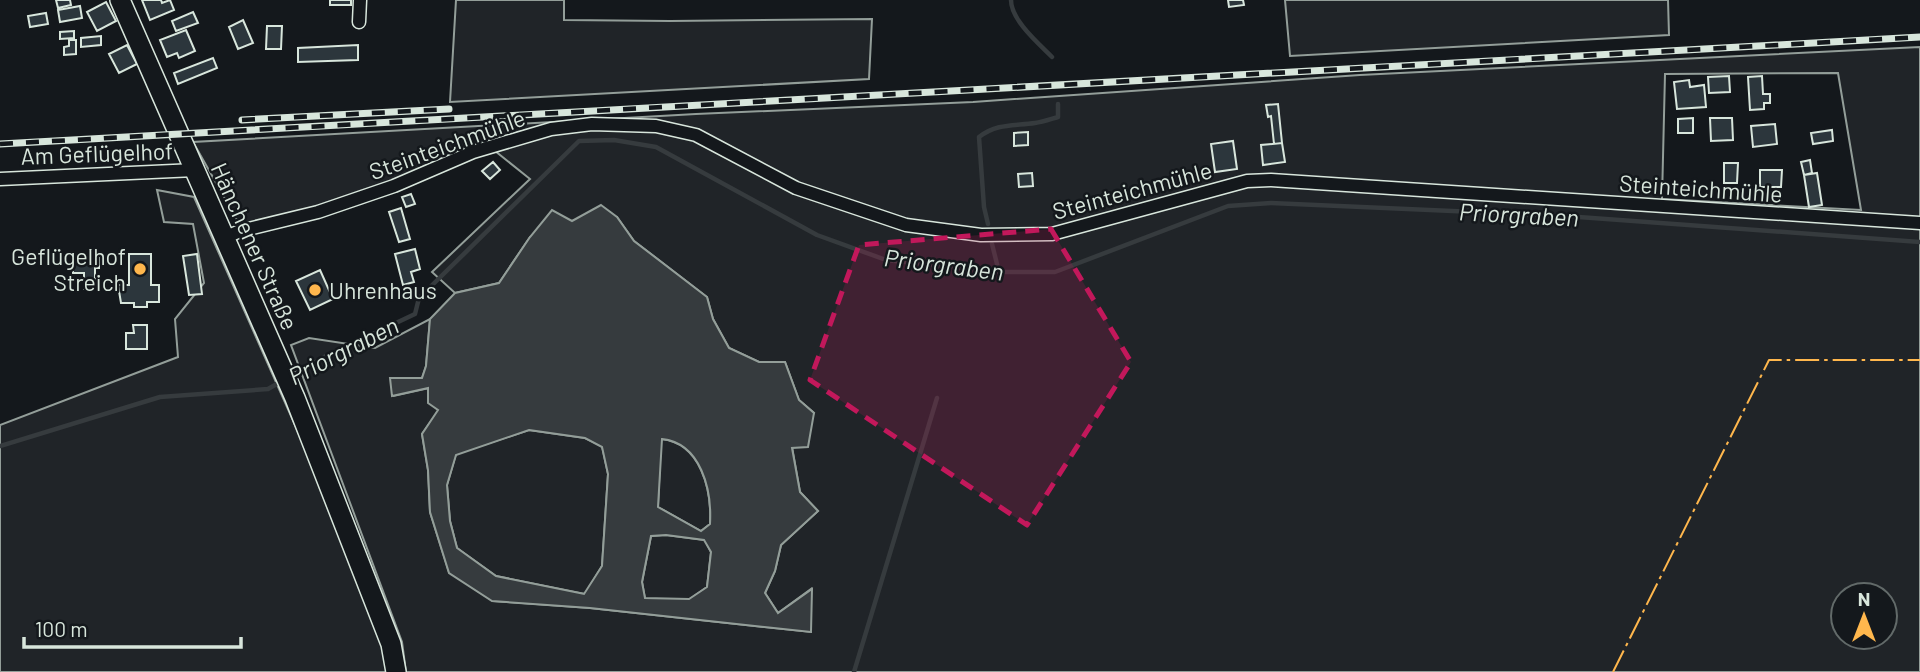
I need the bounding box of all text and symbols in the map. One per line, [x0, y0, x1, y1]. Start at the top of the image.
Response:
street label: Steinteichmühle [365, 103, 529, 185]
street label: Am Geflügelhof [20, 136, 174, 170]
street label: Steinteichmühle [1049, 155, 1215, 225]
street label: Hänchener Straße [206, 158, 304, 334]
street label: Steinteichmühle [1618, 168, 1784, 208]
water label: Priorgraben [1458, 196, 1580, 232]
place label: Geflügelhof Streich [11, 242, 126, 296]
water label: Priorgraben [883, 242, 1005, 286]
marker: Geflügelhof Streich [132, 261, 148, 277]
place label: Uhrenhaus [329, 276, 437, 304]
marker: Uhrenhaus [307, 282, 323, 298]
water label: Priorgraben [283, 310, 403, 390]
north arrow [1829, 581, 1899, 651]
text: N [1858, 587, 1870, 610]
scale bar [24, 606, 242, 650]
text: 100 m [35, 616, 88, 641]

